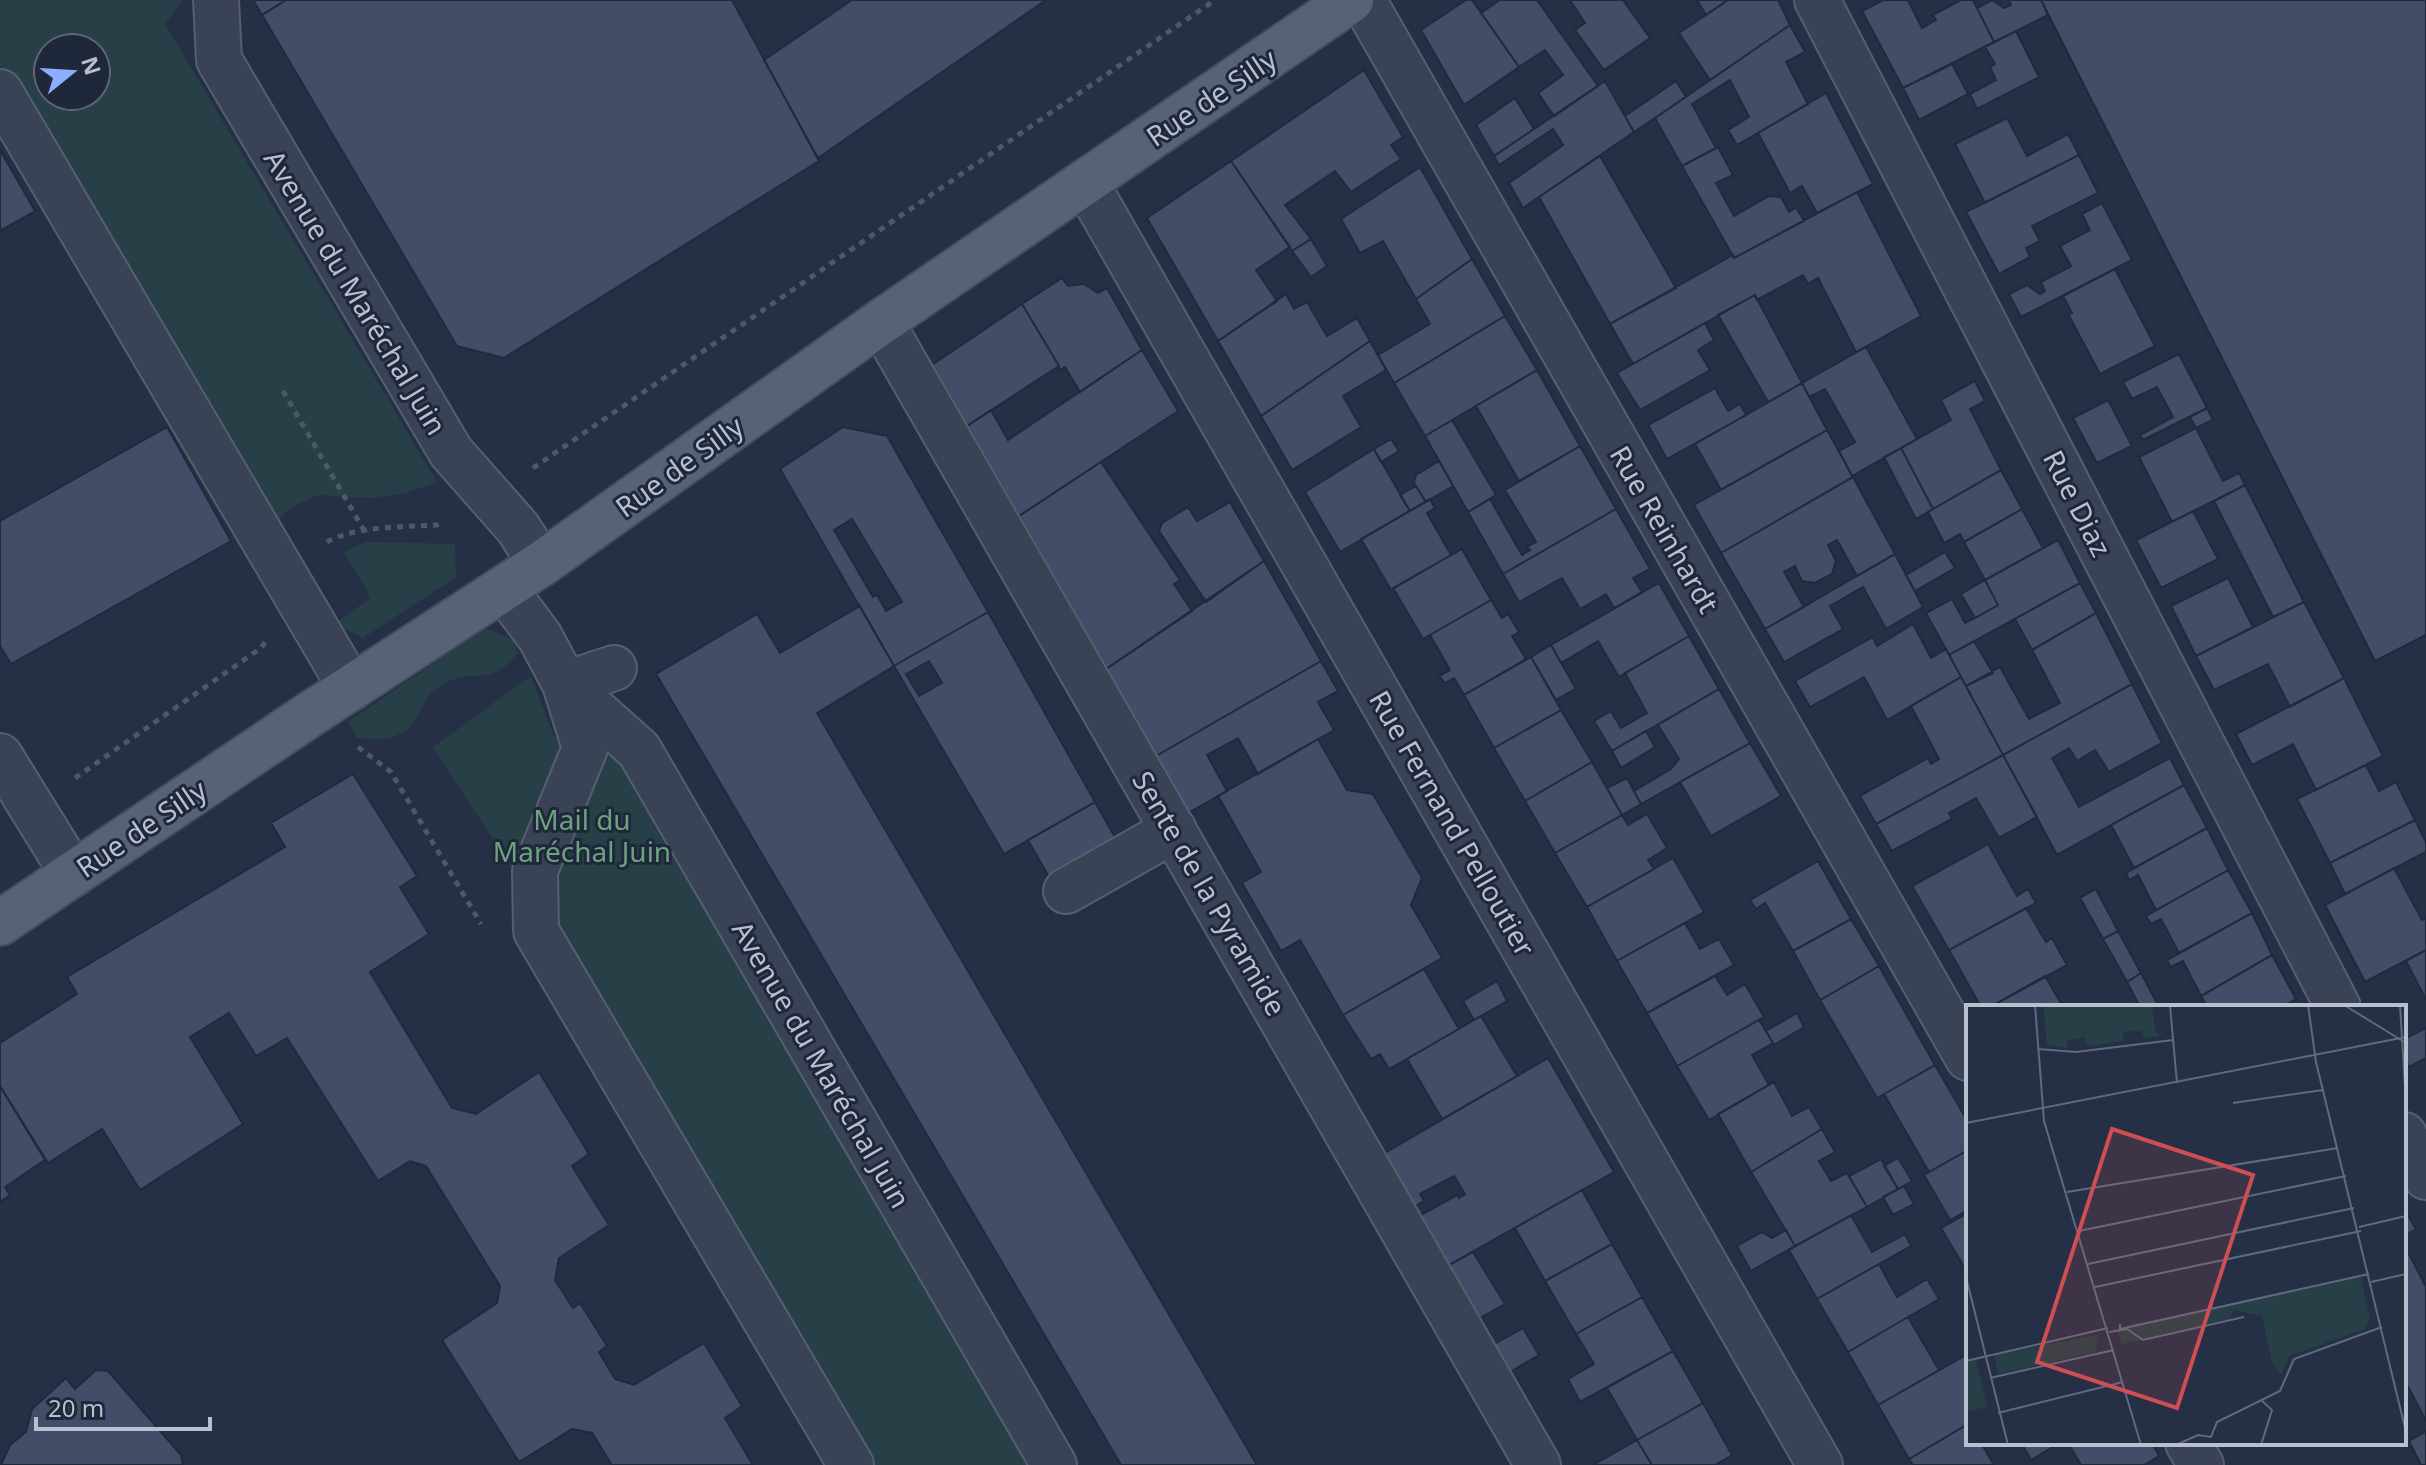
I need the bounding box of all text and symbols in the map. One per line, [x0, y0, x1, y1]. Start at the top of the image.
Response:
north arrow [32, 32, 112, 112]
street label: Rue de Silly [1138, 39, 1284, 155]
text: N [75, 52, 109, 79]
street label: Avenue du Maréchal Juin [256, 143, 456, 441]
street label: Rue de Silly [607, 406, 751, 525]
street label: Rue Reinhardt [1602, 439, 1728, 619]
street label: Rue Diaz [2035, 443, 2121, 563]
street label: Rue Fernand Pelloutier [1361, 683, 1545, 963]
street label: Sente de la Pyramide [1124, 764, 1296, 1022]
street label: Rue de Silly [68, 770, 214, 886]
park label: Mail du Maréchal Juin [493, 800, 671, 870]
street label: Avenue du Maréchal Juin [724, 913, 920, 1215]
inset map [1966, 1005, 2406, 1445]
scale bar [36, 1381, 210, 1431]
text: 20 m [48, 1391, 104, 1424]

